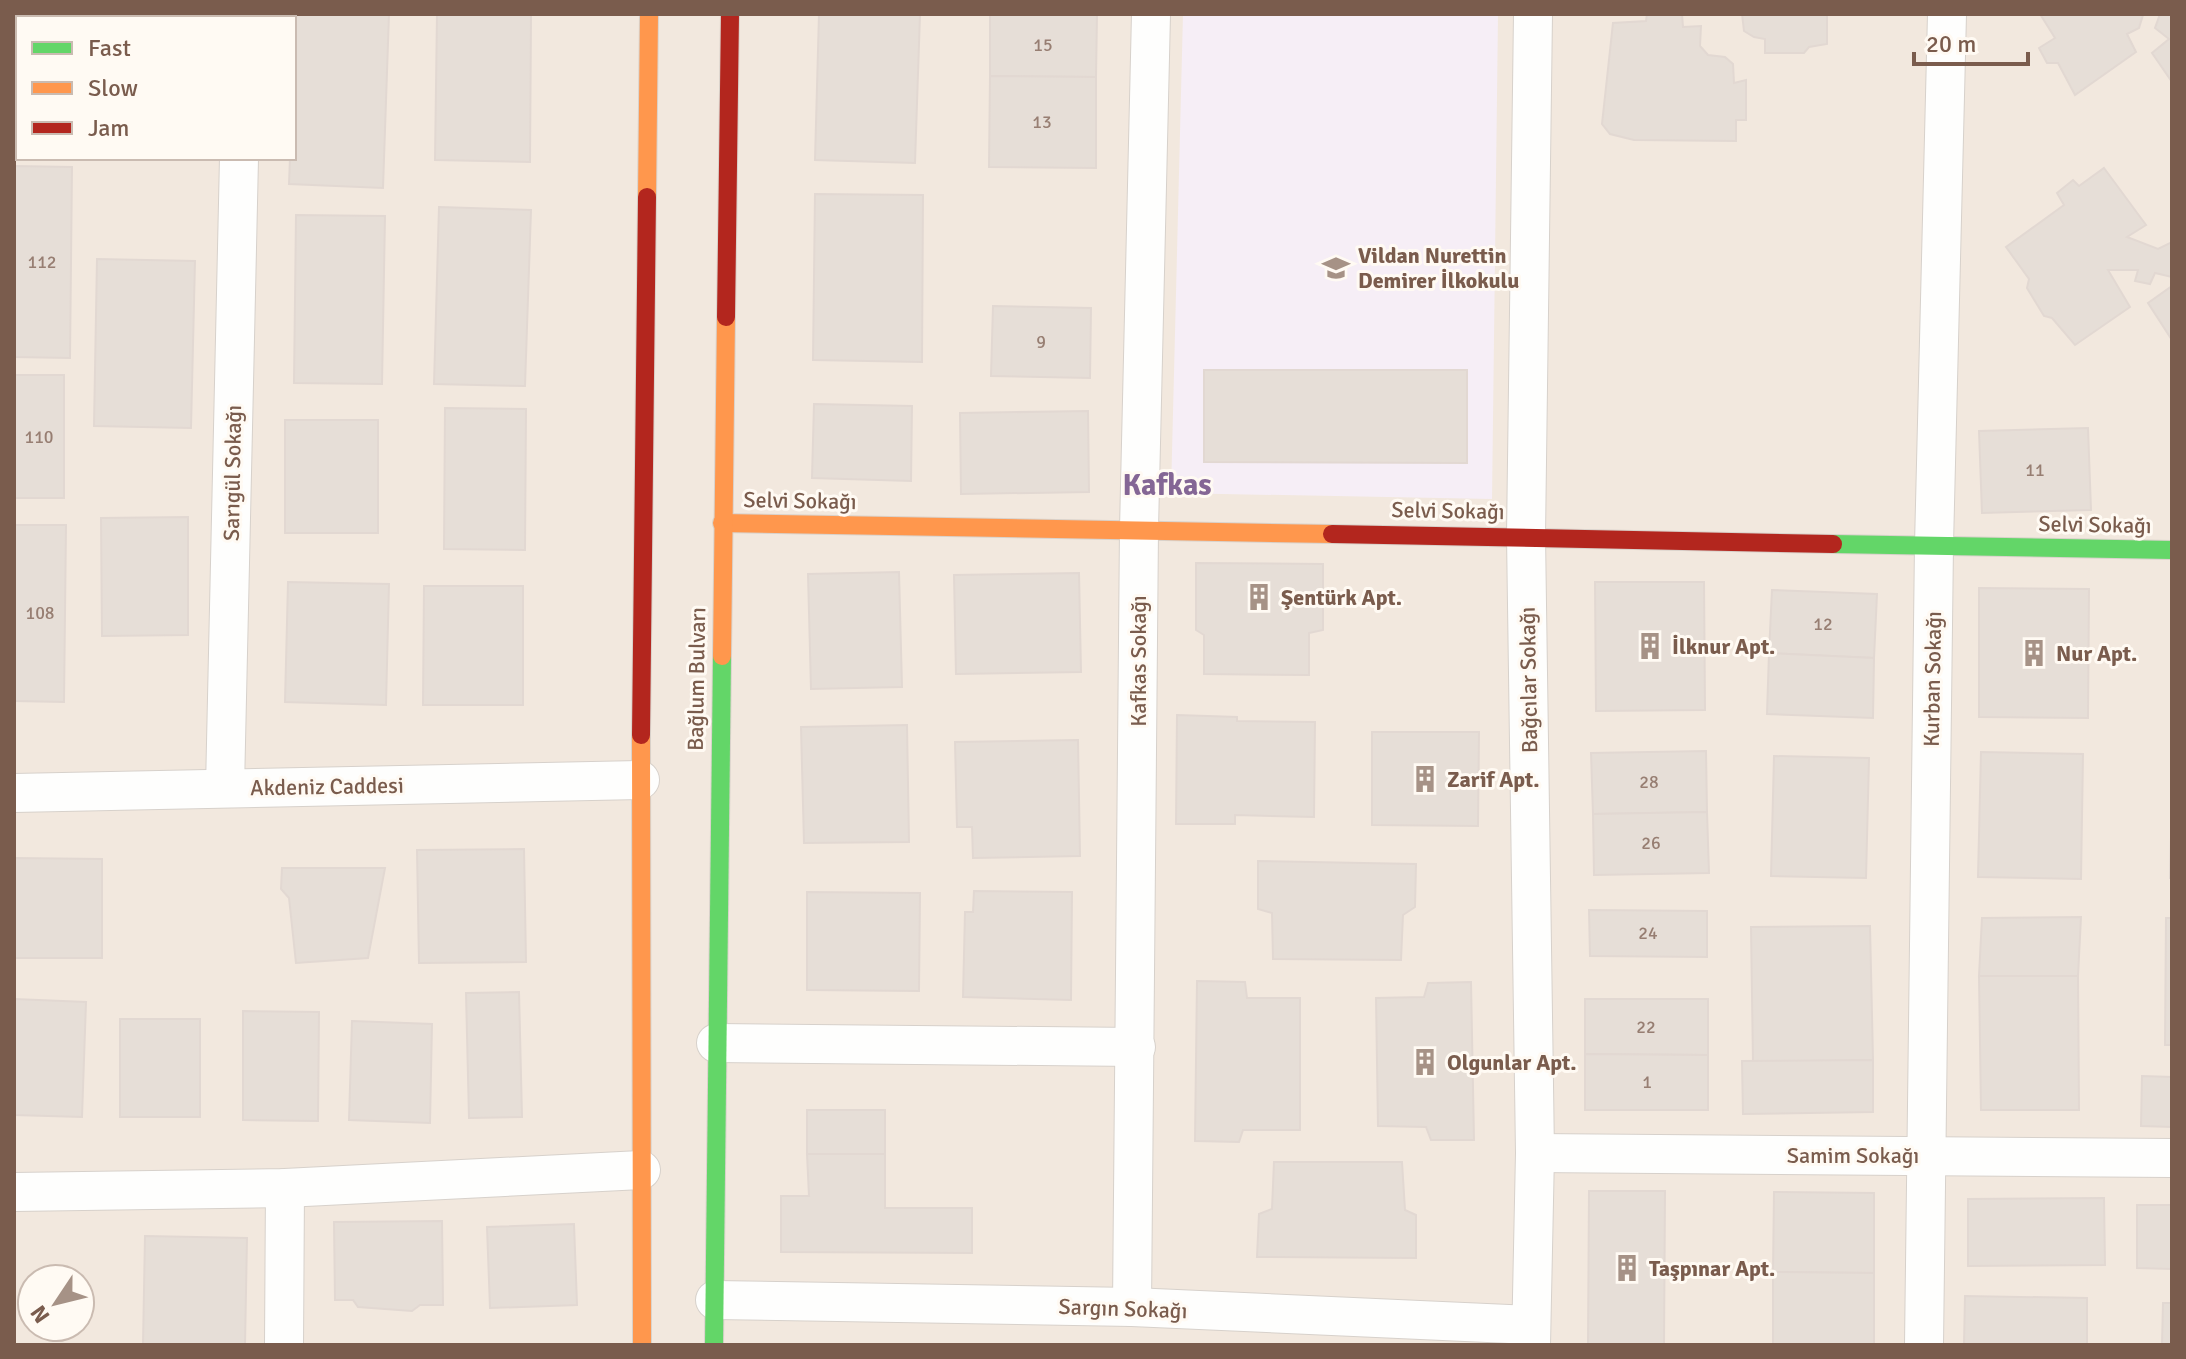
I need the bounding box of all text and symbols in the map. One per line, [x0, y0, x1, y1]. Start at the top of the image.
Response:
legend [16, 16, 296, 160]
scale bar [1914, 16, 2028, 66]
text: 20 m [1926, 29, 1976, 59]
text: Fast [88, 33, 131, 63]
house number: 15 [1033, 34, 1053, 56]
text: Slow [88, 73, 138, 103]
house number: 13 [1032, 111, 1052, 133]
text: Jam [88, 113, 129, 143]
place label: Vildan Nurettin Demirer İlkokulu [1358, 242, 1519, 294]
house number: 112 [27, 251, 57, 273]
school or university icon: Vildan Nurettin Demirer İlkokulu [1321, 253, 1351, 283]
house number: 9 [1036, 331, 1046, 353]
street label: Sarıgül Sokağı [218, 405, 247, 541]
house number: 110 [24, 426, 54, 448]
house number: 11 [2025, 459, 2045, 481]
district label: Kafkas [1122, 467, 1212, 504]
street label: Selvi Sokağı [743, 486, 857, 515]
street label: Selvi Sokağı [1391, 496, 1505, 525]
street label: Selvi Sokağı [2038, 510, 2152, 539]
building icon: Şentürk Apt. [1244, 582, 1274, 612]
place label: Şentürk Apt. [1281, 584, 1402, 611]
street label: Kafkas Sokağı [1125, 595, 1152, 727]
house number: 108 [25, 602, 55, 624]
street label: Bağlum Bulvarı [682, 607, 711, 751]
street label: Bağcılar Sokağı [1514, 607, 1543, 753]
street label: Kurban Sokağı [1918, 611, 1947, 747]
house number: 12 [1813, 613, 1833, 635]
building icon: İlknur Apt. [1635, 631, 1665, 661]
place label: İlknur Apt. [1672, 633, 1775, 660]
building icon: Nur Apt. [2019, 638, 2049, 668]
place label: Nur Apt. [2056, 640, 2137, 667]
building icon: Zarif Apt. [1410, 764, 1440, 794]
place label: Zarif Apt. [1447, 766, 1540, 793]
house number: 28 [1639, 771, 1659, 793]
street label: Akdeniz Caddesi [250, 772, 404, 801]
house number: 26 [1641, 832, 1661, 854]
house number: 24 [1638, 922, 1658, 944]
house number: 22 [1636, 1016, 1656, 1038]
building icon: Olgunlar Apt. [1410, 1047, 1440, 1077]
place label: Olgunlar Apt. [1447, 1049, 1577, 1076]
house number: 1 [1642, 1071, 1652, 1093]
street label: Samim Sokağı [1787, 1142, 1919, 1169]
building icon: Taşpınar Apt. [1612, 1253, 1642, 1283]
place label: Taşpınar Apt. [1649, 1255, 1775, 1282]
north arrow [16, 1263, 96, 1343]
street label: Sargın Sokağı [1058, 1293, 1188, 1324]
text: N [25, 1300, 55, 1328]

